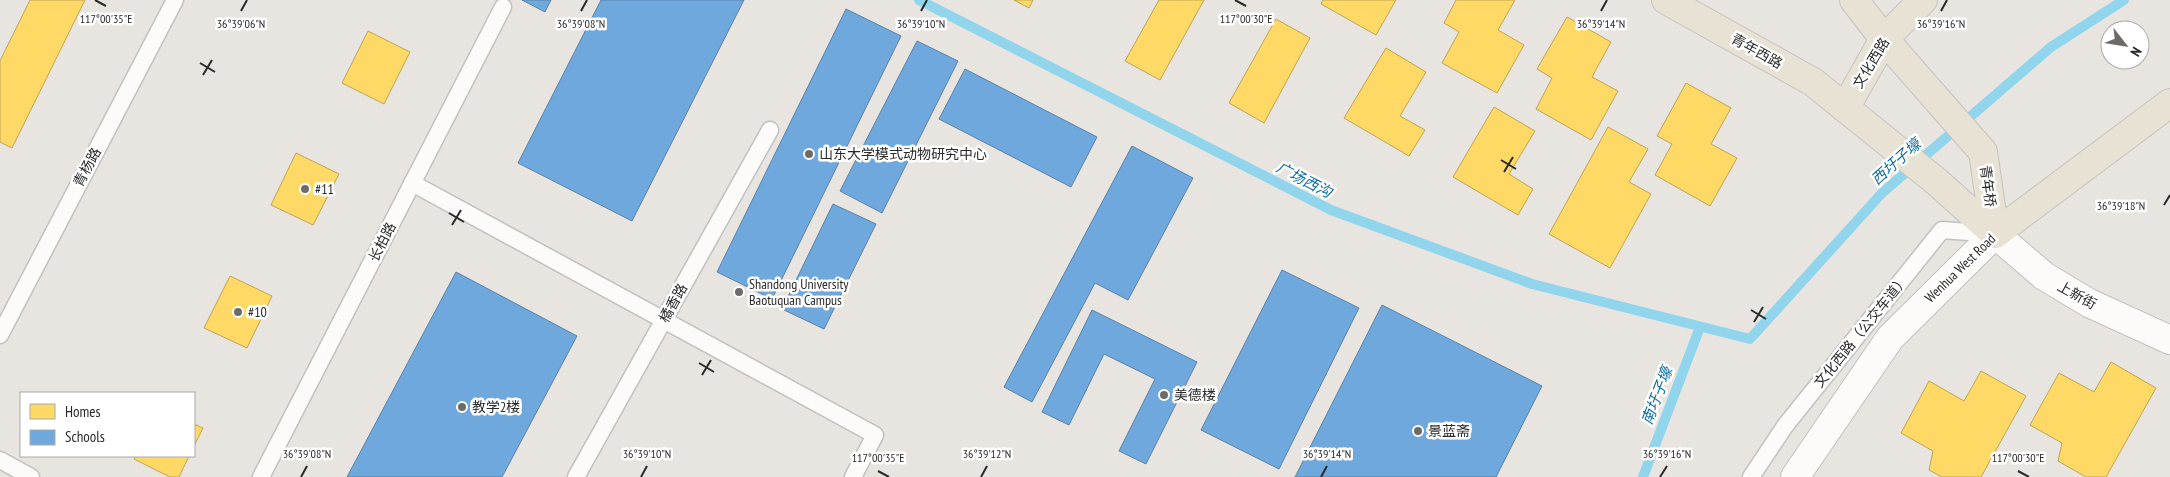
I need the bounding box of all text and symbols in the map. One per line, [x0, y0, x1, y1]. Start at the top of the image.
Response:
text: 117°00'35"E [80, 11, 132, 26]
text: 117°00'30"E [1220, 11, 1272, 26]
text: 36°39'06"N [217, 16, 265, 31]
text: 36°39'08"N [557, 16, 605, 31]
text: 36°39'10"N [897, 16, 945, 31]
text: 36°39'14"N [1577, 16, 1625, 31]
text: 36°39'16"N [1917, 16, 1965, 31]
north arrow [2100, 20, 2150, 70]
street label: 青年西路 [1728, 30, 1786, 72]
street label: 文化西路 [1849, 34, 1893, 92]
text: N [2126, 44, 2146, 60]
water label: 西圩子壕 [1867, 132, 1927, 189]
street label: 青杨路 [69, 144, 105, 190]
place label: 山东大学模式动物研究中心 [819, 145, 987, 163]
marker: 山东大学模式动物研究中心 [803, 148, 815, 160]
water label: 广场西沟 [1273, 157, 1337, 203]
street label: 青年桥 [1976, 164, 2000, 208]
place label: #11 [315, 180, 334, 198]
marker: #11 [299, 183, 311, 195]
text: 36°39'18"N [2097, 198, 2145, 213]
street label: 长柏路 [364, 219, 400, 265]
street label: Wenhua West Road [1921, 230, 1999, 306]
street label: 文化西路（公交车道） [1810, 271, 1912, 391]
place label: Shandong University Baotuquan Campus [749, 275, 849, 309]
street label: 上新街 [2054, 277, 2100, 313]
street label: 橘香路 [655, 280, 691, 326]
marker: Shandong University Baotuquan Campus [733, 286, 745, 298]
place label: #10 [248, 303, 267, 321]
marker: #10 [232, 306, 244, 318]
water label: 南圩子壕 [1637, 362, 1677, 427]
place label: 美德楼 [1174, 386, 1216, 404]
marker: 美德楼 [1158, 389, 1170, 401]
legend [20, 392, 195, 457]
place label: 教学2楼 [472, 398, 520, 416]
marker: 教学2楼 [456, 401, 468, 413]
text: Homes [65, 402, 101, 421]
place label: 景蓝斋 [1428, 422, 1470, 440]
marker: 景蓝斋 [1412, 425, 1424, 437]
text: Schools [65, 427, 105, 446]
text: 36°39'08"N [283, 446, 331, 461]
text: 36°39'10"N [623, 446, 671, 461]
text: 36°39'12"N [963, 446, 1011, 461]
text: 36°39'14"N [1303, 446, 1351, 461]
text: 36°39'16"N [1643, 446, 1691, 461]
text: 117°00'35"E [852, 450, 904, 465]
text: 117°00'30"E [1992, 450, 2044, 465]

